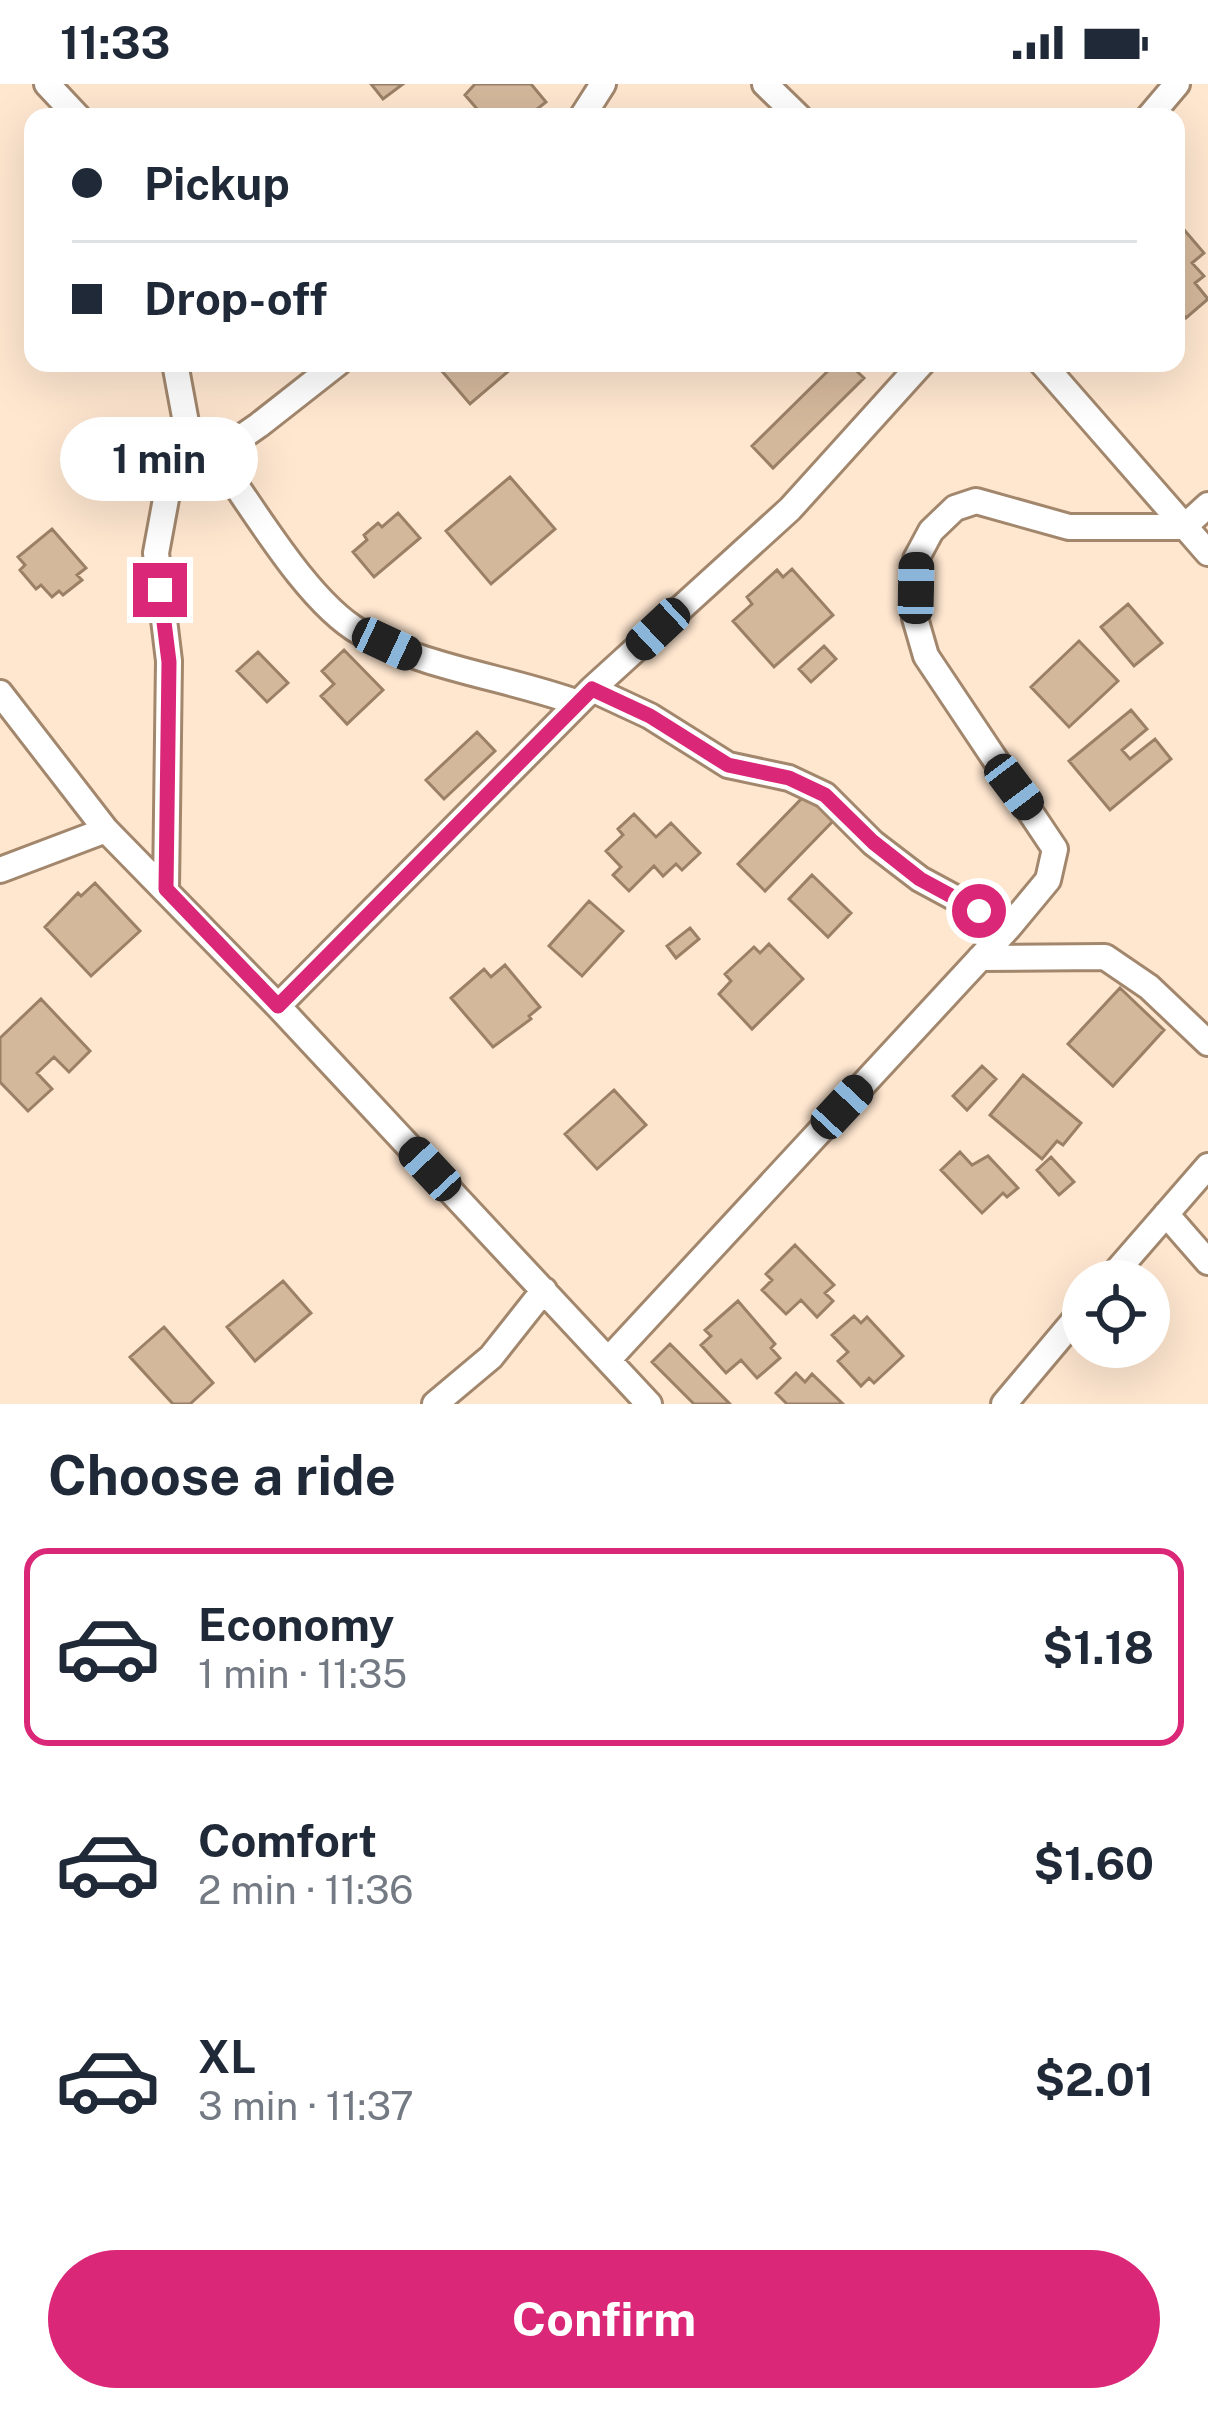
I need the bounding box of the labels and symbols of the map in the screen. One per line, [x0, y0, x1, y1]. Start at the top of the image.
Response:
callout: 1 min [61, 416, 259, 500]
car [897, 552, 935, 624]
route end [133, 563, 187, 617]
car [619, 591, 697, 667]
car [347, 612, 427, 676]
car [978, 747, 1050, 827]
route start [952, 884, 1006, 938]
car [804, 1068, 880, 1146]
car [392, 1130, 468, 1208]

